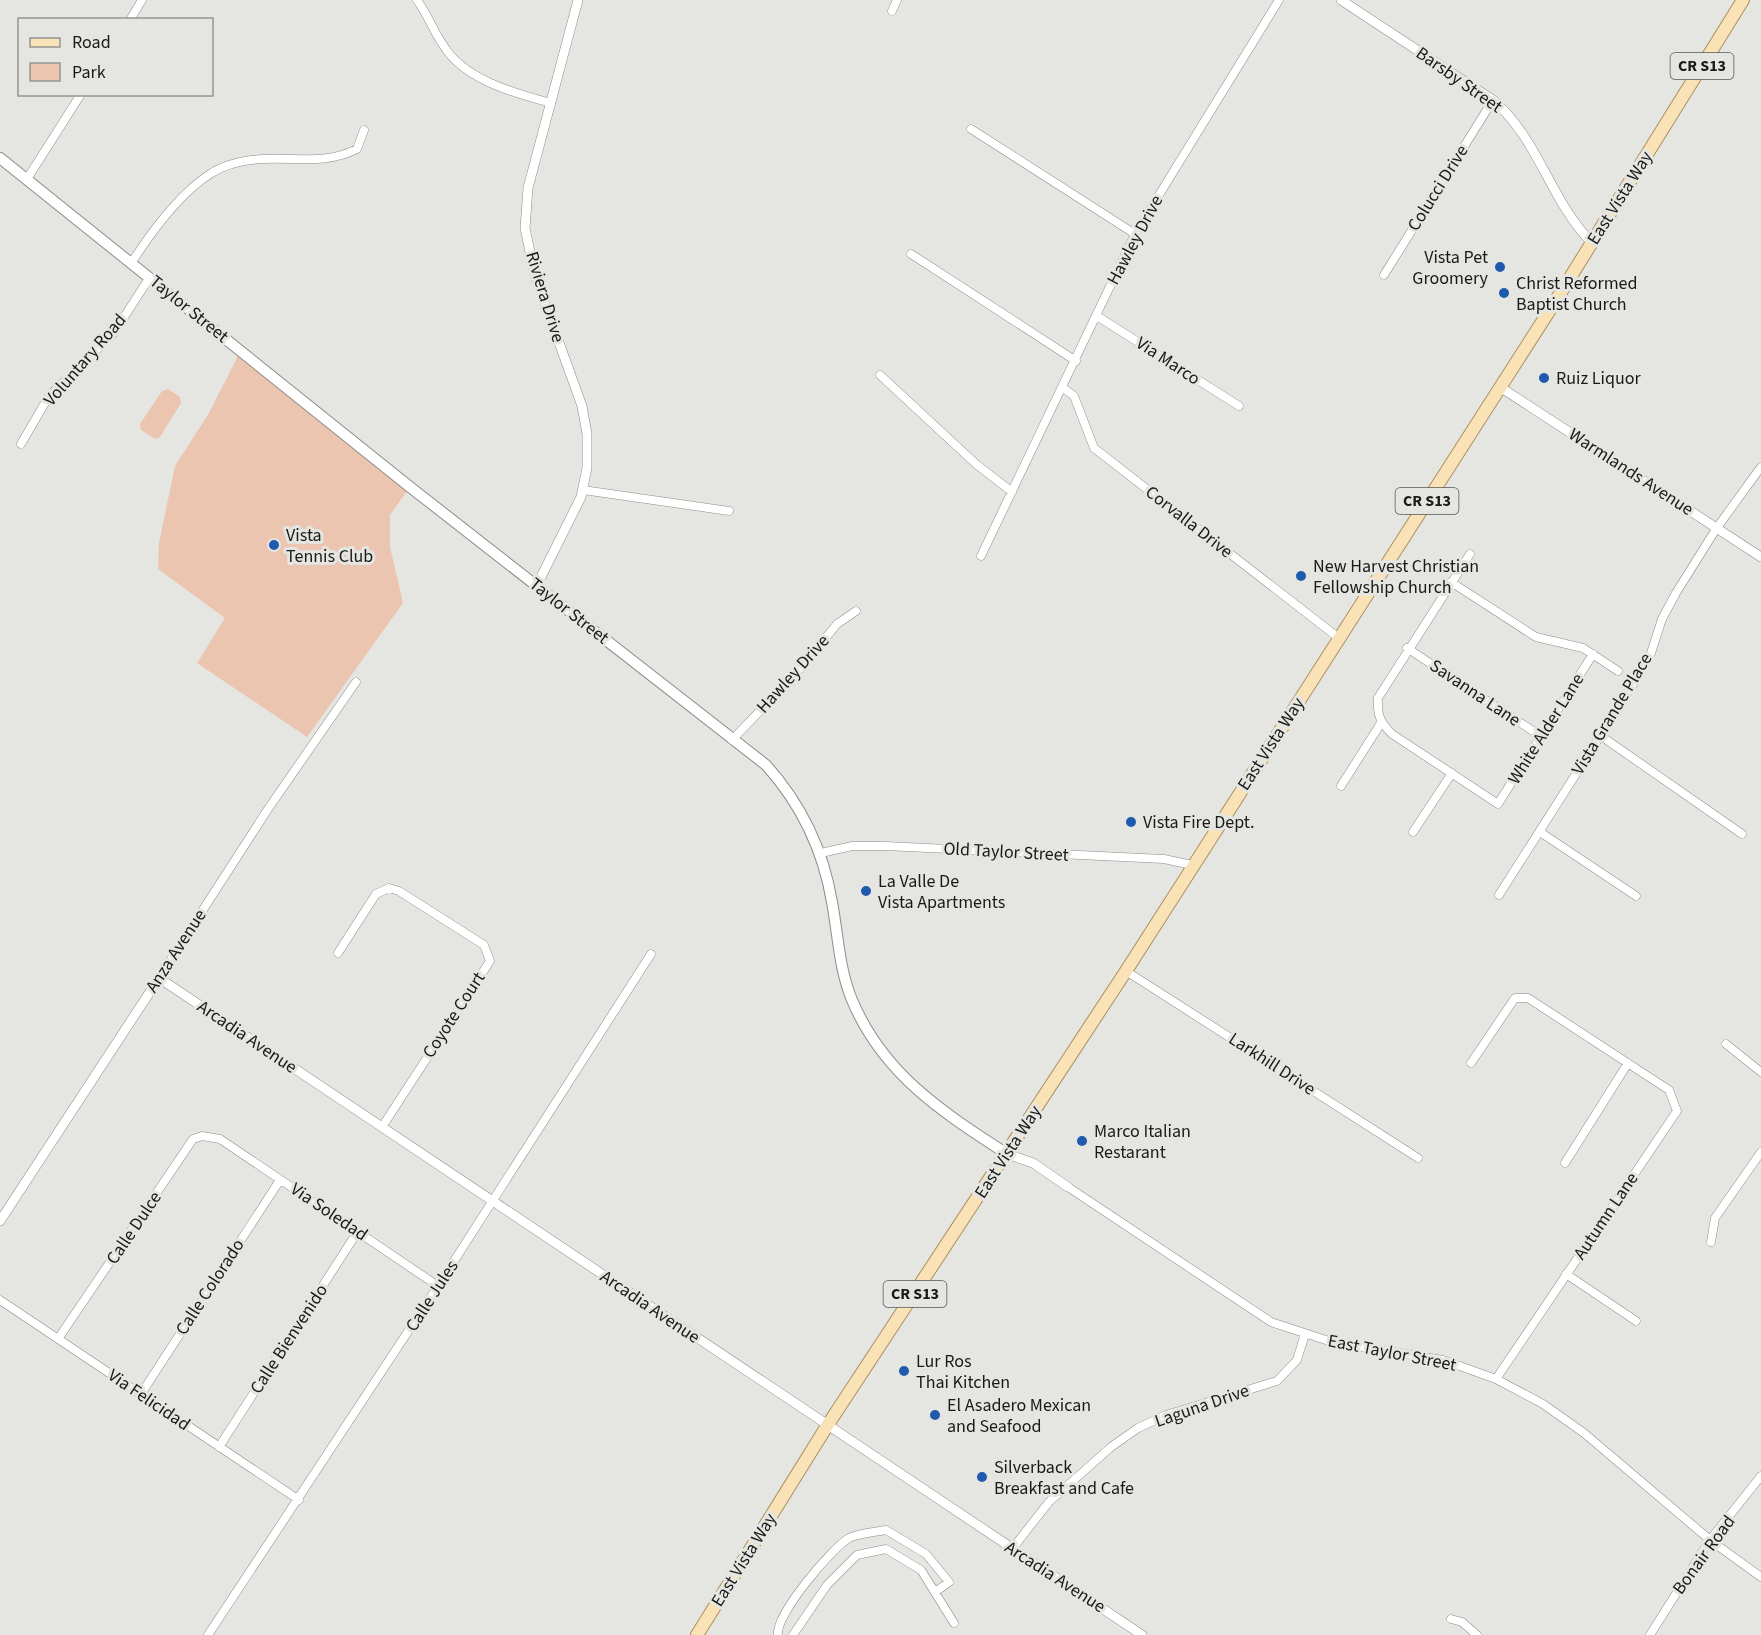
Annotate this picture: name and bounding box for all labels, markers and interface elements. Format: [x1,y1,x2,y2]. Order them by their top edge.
legend [18,18,213,96]
text: Road [72,30,111,55]
street label: Barsby Street [1411,41,1507,119]
road number: CR S13 [1670,53,1734,79]
text: Park [72,60,106,85]
street label: Colucci Drive [1402,140,1474,236]
street label: East Vista Way [1581,146,1659,250]
street label: Hawley Drive [1101,191,1169,289]
place label: Vista Pet Groomery [1412,245,1489,291]
street label: Riviera Drive [519,248,571,346]
marker: Vista Pet Groomery [1493,260,1507,274]
street label: Taylor Street [144,269,234,349]
place label: Christ Reformed Baptist Church [1516,271,1637,317]
marker: Christ Reformed Baptist Church [1497,286,1511,300]
street label: Voluntary Road [38,308,132,412]
street label: Via Marco [1131,331,1205,391]
place label: Ruiz Liquor [1556,366,1641,391]
marker: Ruiz Liquor [1537,371,1551,385]
street label: Warmlands Avenue [1564,422,1698,522]
street label: Corvalla Drive [1140,480,1238,564]
road number: CR S13 [1396,488,1458,514]
place label: Vista Tennis Club [286,523,373,569]
marker: Vista Tennis Club [267,538,281,552]
place label: New Harvest Christian Fellowship Church [1313,554,1479,600]
marker: New Harvest Christian Fellowship Church [1294,569,1308,583]
street label: Taylor Street [524,572,614,650]
street label: Hawley Drive [751,629,835,719]
street label: Vista Grande Place [1566,648,1658,780]
street label: Savanna Lane [1425,653,1525,733]
street label: White Alder Lane [1502,669,1590,789]
street label: East Vista Way [1232,692,1311,795]
place label: Vista Fire Dept. [1143,810,1255,835]
marker: Vista Fire Dept. [1124,815,1138,829]
street label: Old Taylor Street [943,836,1069,868]
place label: La Valle De Vista Apartments [878,869,1005,915]
marker: La Valle De Vista Apartments [859,884,873,898]
street label: Anza Avenue [140,904,212,998]
street label: Coyote Court [417,967,491,1063]
street label: Arcadia Avenue [192,994,302,1080]
street label: Larkhill Drive [1224,1027,1320,1101]
street label: East Vista Way [969,1100,1048,1203]
place label: Marco Italian Restarant [1094,1119,1191,1165]
marker: Marco Italian Restarant [1075,1134,1089,1148]
street label: Autumn Lane [1568,1167,1644,1265]
street label: Via Soledad [285,1177,373,1247]
street label: Calle Dulce [100,1186,168,1270]
street label: Calle Colorado [170,1234,250,1340]
street label: Calle Jules [400,1255,464,1337]
street label: Arcadia Avenue [595,1264,705,1350]
street label: Calle Bienvenido [244,1279,334,1399]
road number: CR S13 [884,1281,946,1307]
street label: East Taylor Street [1326,1328,1458,1378]
place label: Lur Ros Thai Kitchen [916,1349,1010,1395]
street label: Via Felicidad [103,1363,195,1437]
marker: Lur Ros Thai Kitchen [897,1364,911,1378]
street label: Laguna Drive [1151,1378,1253,1434]
place label: El Asadero Mexican and Seafood [947,1393,1091,1439]
marker: El Asadero Mexican and Seafood [928,1408,942,1422]
place label: Silverback Breakfast and Cafe [994,1455,1134,1501]
marker: Silverback Breakfast and Cafe [975,1470,989,1484]
street label: East Vista Way [705,1508,783,1612]
street label: Bonair Road [1667,1510,1741,1600]
street label: Arcadia Avenue [1000,1535,1110,1619]

